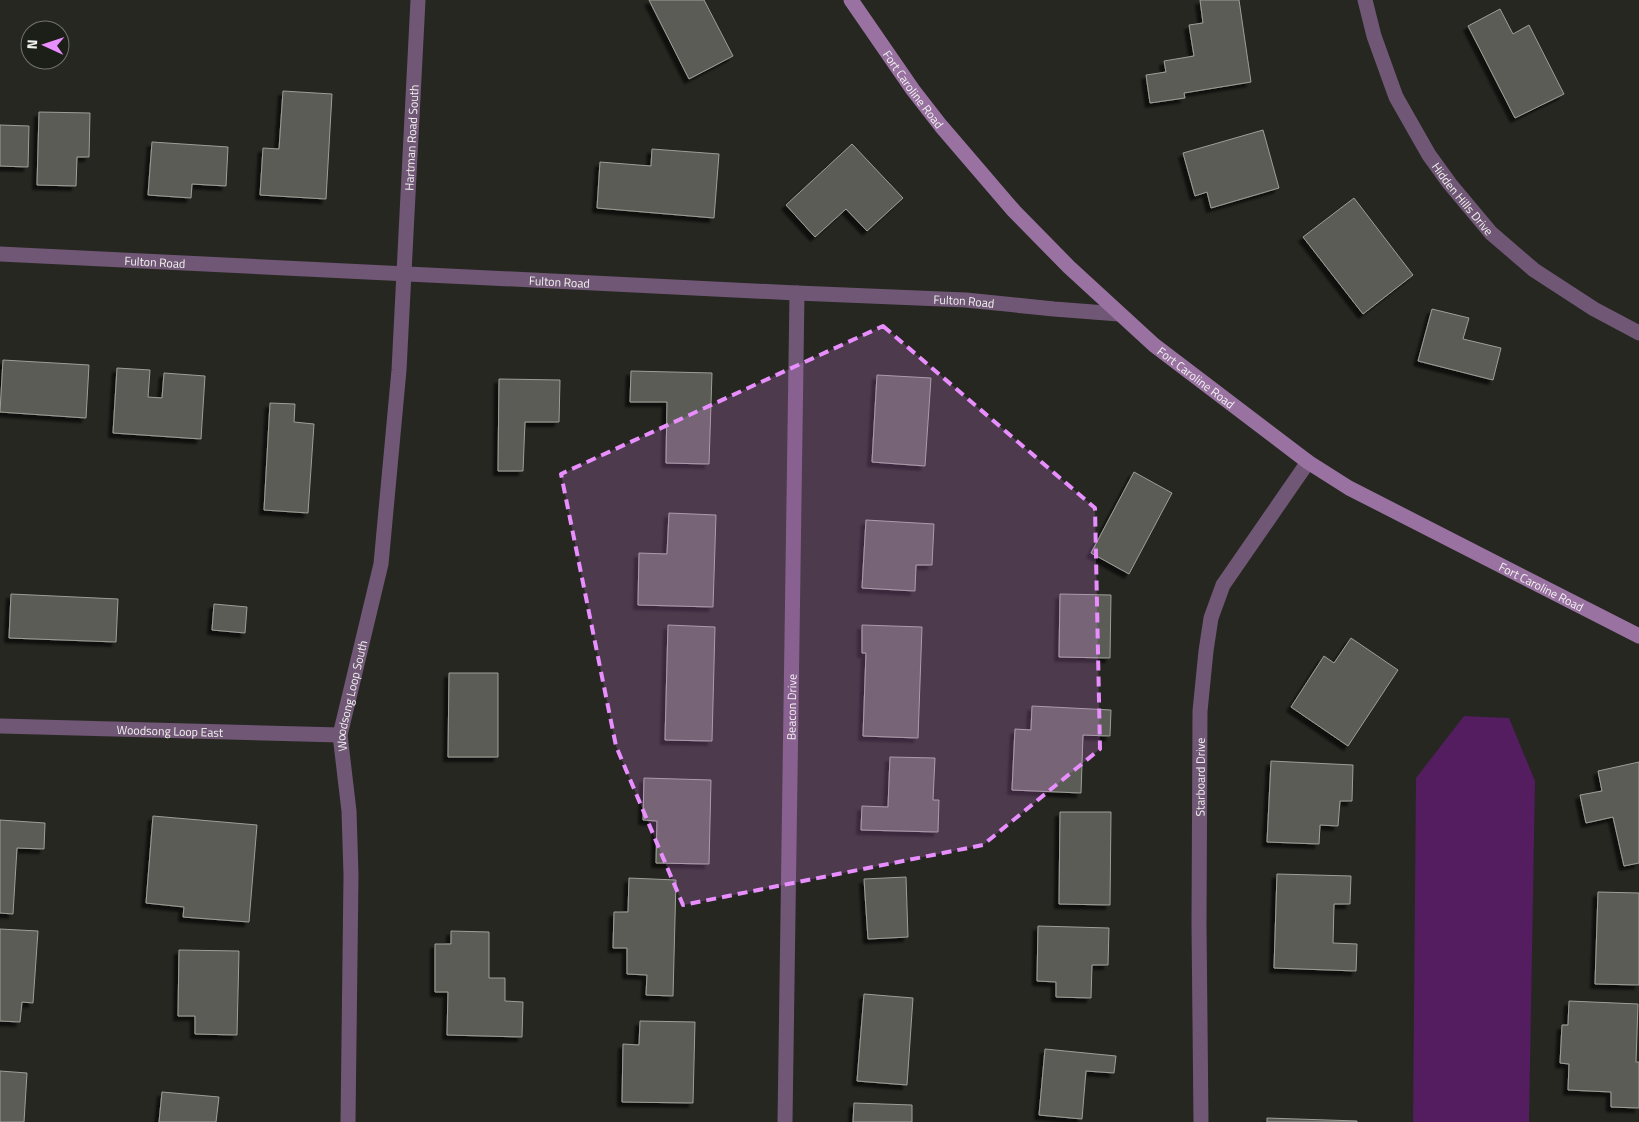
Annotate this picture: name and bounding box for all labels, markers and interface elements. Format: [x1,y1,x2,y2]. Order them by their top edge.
north arrow [20,20,70,70]
text: N [21,39,42,50]
street label: Fort Caroline Road [879,46,949,132]
street label: Hartman Road South [399,84,423,191]
street label: Hidden Hills Drive [1428,158,1499,239]
street label: Fulton Road [124,251,186,273]
street label: Fulton Road [528,270,590,292]
street label: Fulton Road [933,289,995,312]
street label: Fort Caroline Road [1154,341,1239,413]
street label: Fort Caroline Road [1496,557,1587,616]
street label: Woodsong Loop South [331,638,372,753]
street label: Beacon Drive [781,674,801,740]
street label: Woodsong Loop East [116,720,224,741]
street label: Starboard Drive [1190,738,1209,816]

